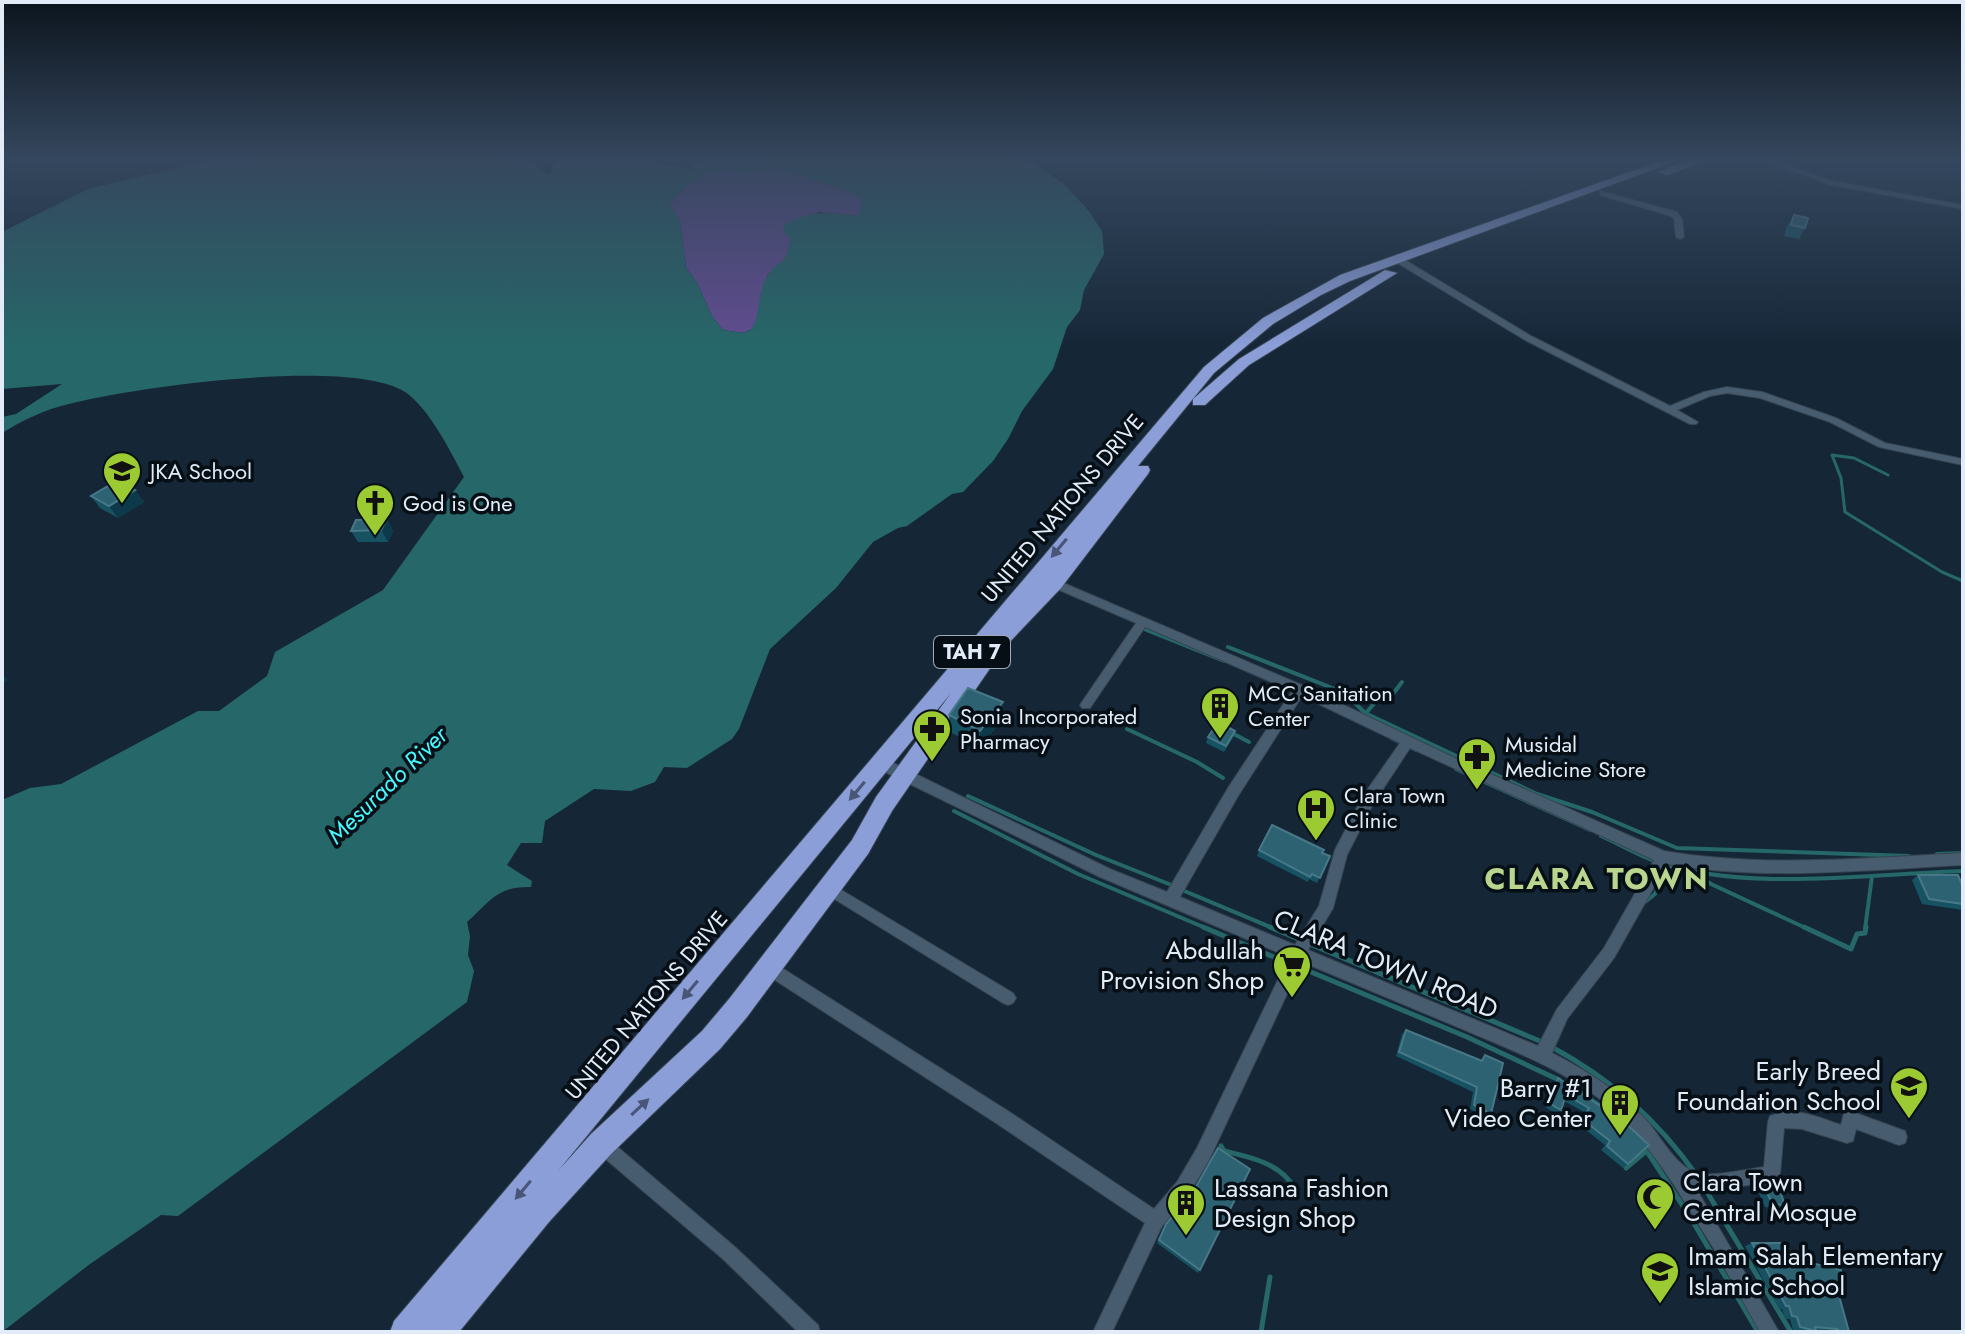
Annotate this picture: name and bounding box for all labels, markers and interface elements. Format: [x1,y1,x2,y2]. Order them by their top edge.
street label: UNITED NATIONS DRIVE [973,407,1151,609]
school or university icon: JKA School [101,450,143,505]
place label: JKA School [147,455,252,487]
church icon: God is One [354,482,396,537]
place label: God is One [403,487,513,519]
one-way arrow [1051,538,1068,558]
road number: TAH 7 [934,636,1010,668]
place label: MCC Sanitation Center [1248,677,1393,734]
building icon: MCC Sanitation Center [1199,685,1241,740]
place label: Sonia Incorporated Pharmacy [960,700,1137,757]
pharmacy icon: Sonia Incorporated Pharmacy [911,708,953,763]
water label: Mesurado River [319,717,457,852]
place label: Musidal Medicine Store [1505,728,1646,785]
pharmacy icon: Musidal Medicine Store [1456,736,1498,791]
place label: Clara Town Clinic [1344,779,1446,836]
one-way arrow [849,781,866,801]
hospital icon: Clara Town Clinic [1295,787,1337,842]
district label: CLARA TOWN [1484,857,1710,900]
street label: CLARA TOWN ROAD [1268,900,1504,1028]
street label: UNITED NATIONS DRIVE [557,904,735,1106]
place label: Abdullah Provision Shop [1100,931,1264,999]
supermarket icon: Abdullah Provision Shop [1271,944,1313,999]
one-way arrow [682,980,699,1000]
place label: Early Breed Foundation School [1677,1052,1881,1120]
school or university icon: Early Breed Foundation School [1888,1065,1930,1120]
place label: Barry #1 Video Center [1444,1069,1592,1137]
building icon: Barry #1 Video Center [1599,1082,1641,1137]
one-way arrow [630,1098,649,1117]
place label: Clara Town Central Mosque [1683,1163,1857,1231]
place label: Lassana Fashion Design Shop [1214,1169,1389,1237]
mosque icon: Clara Town Central Mosque [1634,1176,1676,1231]
one-way arrow [515,1180,532,1200]
building icon: Lassana Fashion Design Shop [1165,1182,1207,1237]
place label: Imam Salah Elementary Islamic School [1688,1237,1943,1305]
school or university icon: Imam Salah Elementary Islamic School [1639,1250,1681,1305]

